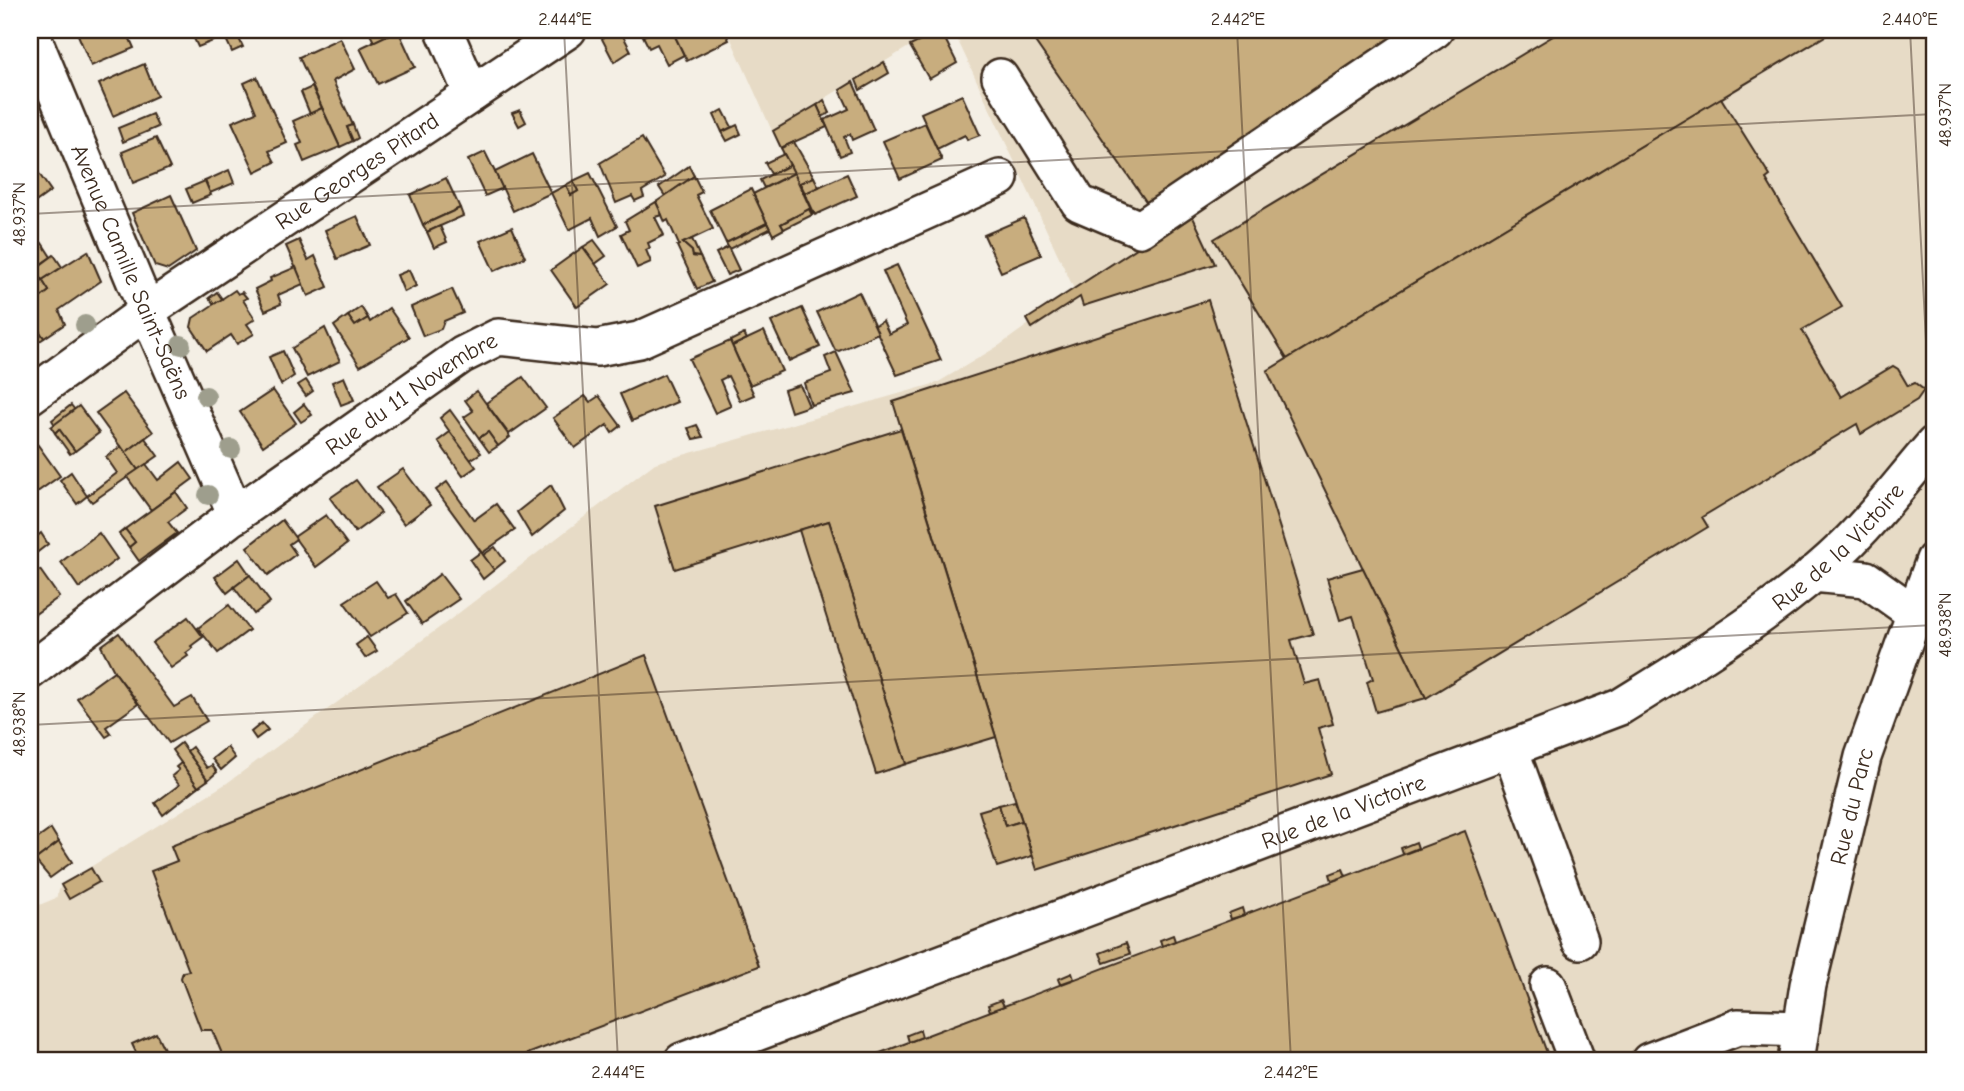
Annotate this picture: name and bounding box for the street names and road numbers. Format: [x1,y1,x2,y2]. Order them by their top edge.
street label: Rue Georges Pitard [270,107,444,235]
street label: Avenue Camille Saint-Saëns [66,140,197,403]
street label: Rue du 11 Novembre [320,326,502,461]
street label: Rue de la Victoire [1766,477,1909,616]
street label: Rue du Parc [1824,744,1879,867]
street label: Rue de la Victoire [1258,768,1429,855]

